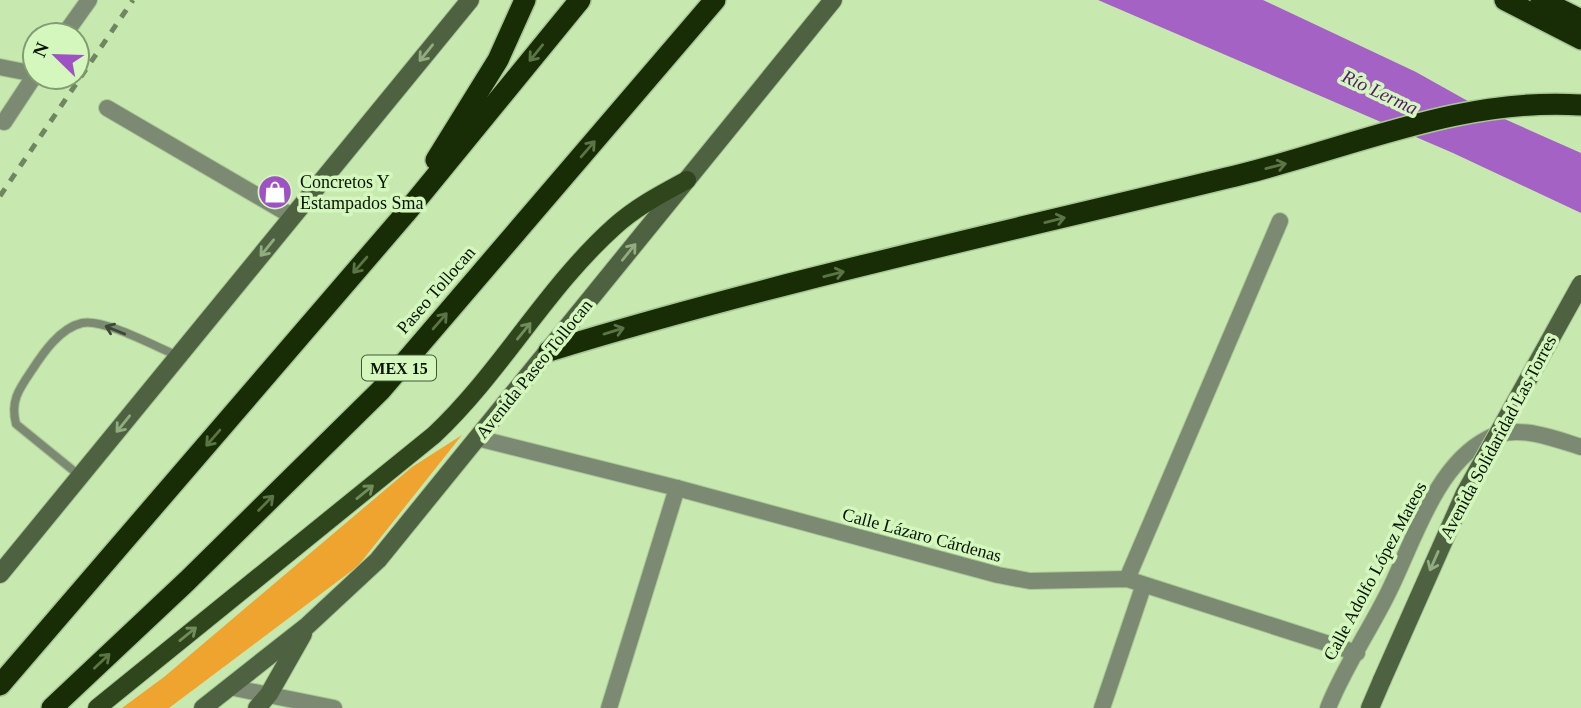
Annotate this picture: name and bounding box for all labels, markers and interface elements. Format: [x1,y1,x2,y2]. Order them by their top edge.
north arrow [21,21,91,91]
text: N [28,39,53,60]
one-way arrow [419,43,434,61]
one-way arrow [529,43,544,61]
water label: Río Lerma [1338,65,1421,119]
one-way arrow [580,140,596,158]
one-way arrow [1264,158,1287,172]
place label: Concretos Y Estampados Sma [300,172,424,213]
shop icon: Concretos Y Estampados Sma [256,173,294,211]
one-way arrow [1043,213,1066,226]
one-way arrow [259,238,274,256]
street label: Paseo Tollocan [393,242,479,338]
one-way arrow [621,244,636,262]
one-way arrow [352,256,368,274]
one-way arrow [822,267,845,280]
street label: Avenida Paseo Tollocan [472,295,596,443]
one-way arrow [432,312,448,330]
one-way arrow [517,322,532,340]
one-way arrow [104,323,126,336]
one-way arrow [603,323,625,336]
street label: Avenida Solidaridad Las Torres [1436,332,1560,542]
road number: MEX 15 [362,356,436,380]
one-way arrow [115,414,130,432]
one-way arrow [205,429,220,447]
street label: Calle Adolfo López Mateos [1319,478,1431,664]
one-way arrow [356,484,374,500]
one-way arrow [257,495,274,512]
street label: Calle Lázaro Cárdenas [840,504,1004,566]
one-way arrow [1427,549,1440,571]
one-way arrow [178,627,197,642]
one-way arrow [93,653,110,670]

